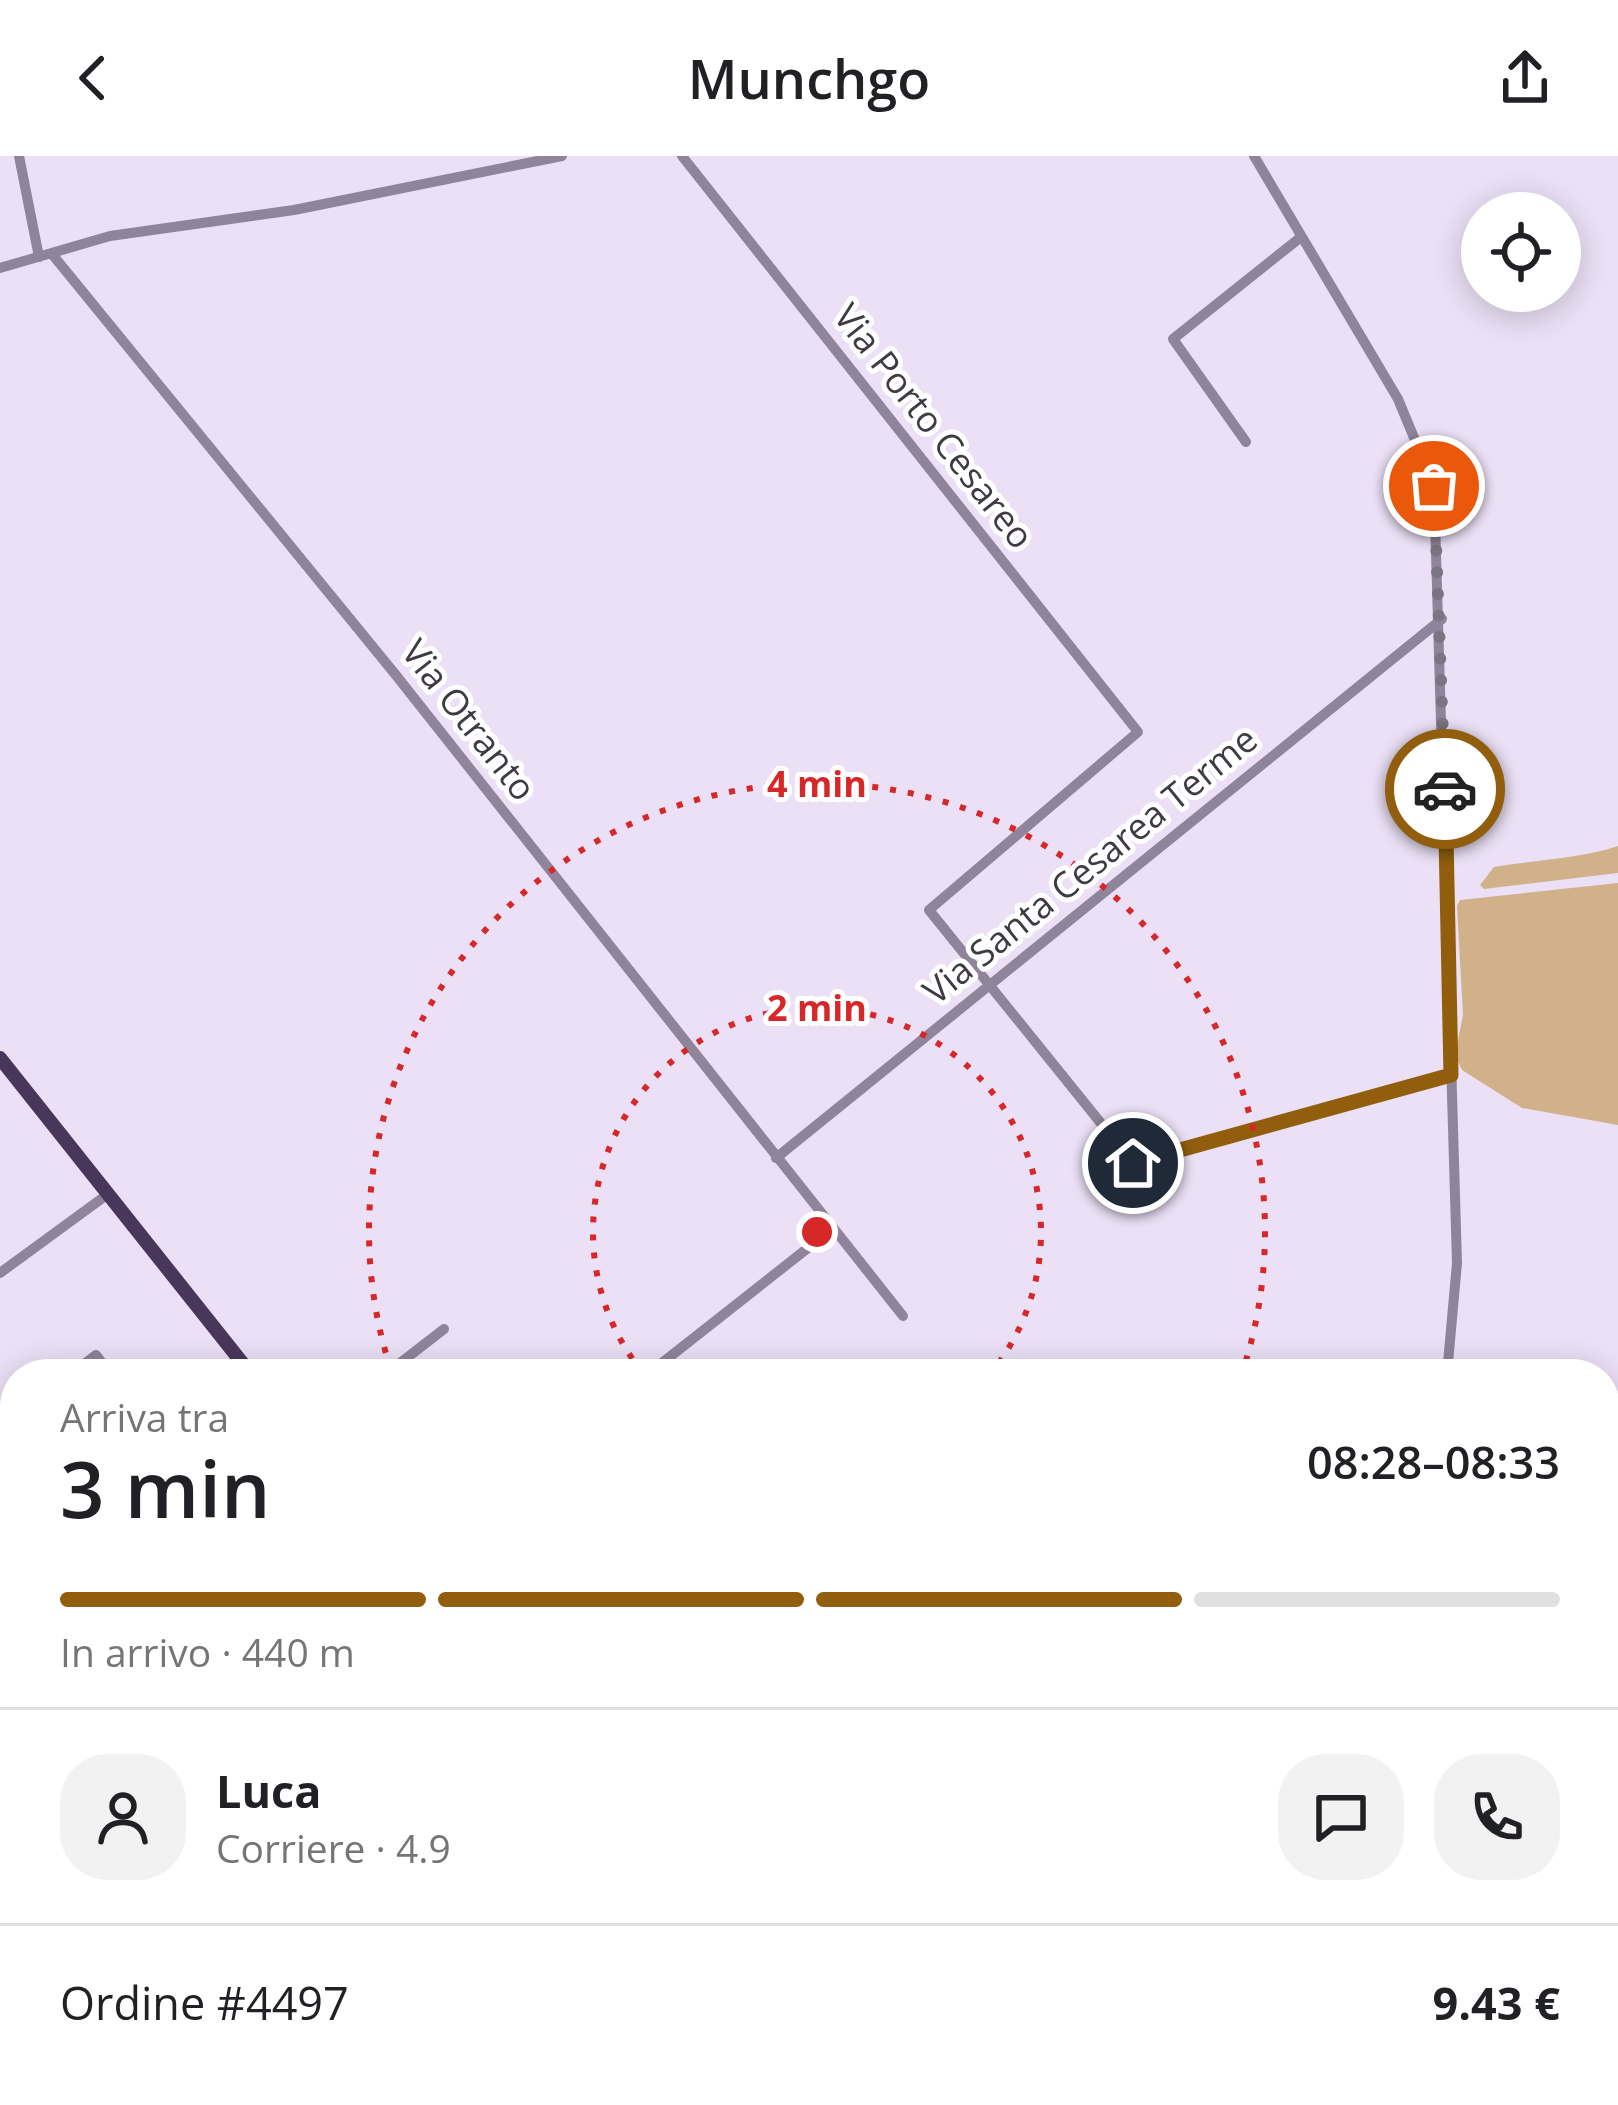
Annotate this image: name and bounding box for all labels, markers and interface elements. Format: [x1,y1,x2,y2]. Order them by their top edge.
text: Munchgo [688,41,930,115]
icon: back [60,45,126,111]
icon: share [1492,45,1558,111]
map controls [1461,192,1581,312]
button: locate [1461,192,1581,312]
street label: Via Porto Cesareo [823,293,1046,558]
pin [1383,435,1485,537]
icon: bag [1401,453,1467,519]
street label: Via Otranto [391,629,548,810]
street label: Via Santa Cesarea Terme [912,714,1267,1015]
courier [1385,729,1505,849]
icon: car [1412,756,1478,822]
text: 4 min [767,759,867,808]
text: 2 min [767,983,867,1032]
pin [1082,1112,1184,1214]
icon: home [1100,1130,1166,1196]
centre of rings [796,1211,838,1253]
text: Arriva tra [60,1390,229,1443]
text: 08:28–08:33 [1307,1431,1560,1492]
text: 3 min [60,1435,271,1541]
text: In arrivo · 440 m [60,1625,355,1678]
button: person [60,1754,186,1880]
button: chat [1278,1754,1404,1880]
button: phone [1434,1754,1560,1880]
text: Luca [216,1760,321,1821]
text: Corriere · 4.9 [216,1821,451,1874]
text: Ordine #4497 [60,1972,349,2033]
text: 9.43 € [1433,1972,1560,2033]

